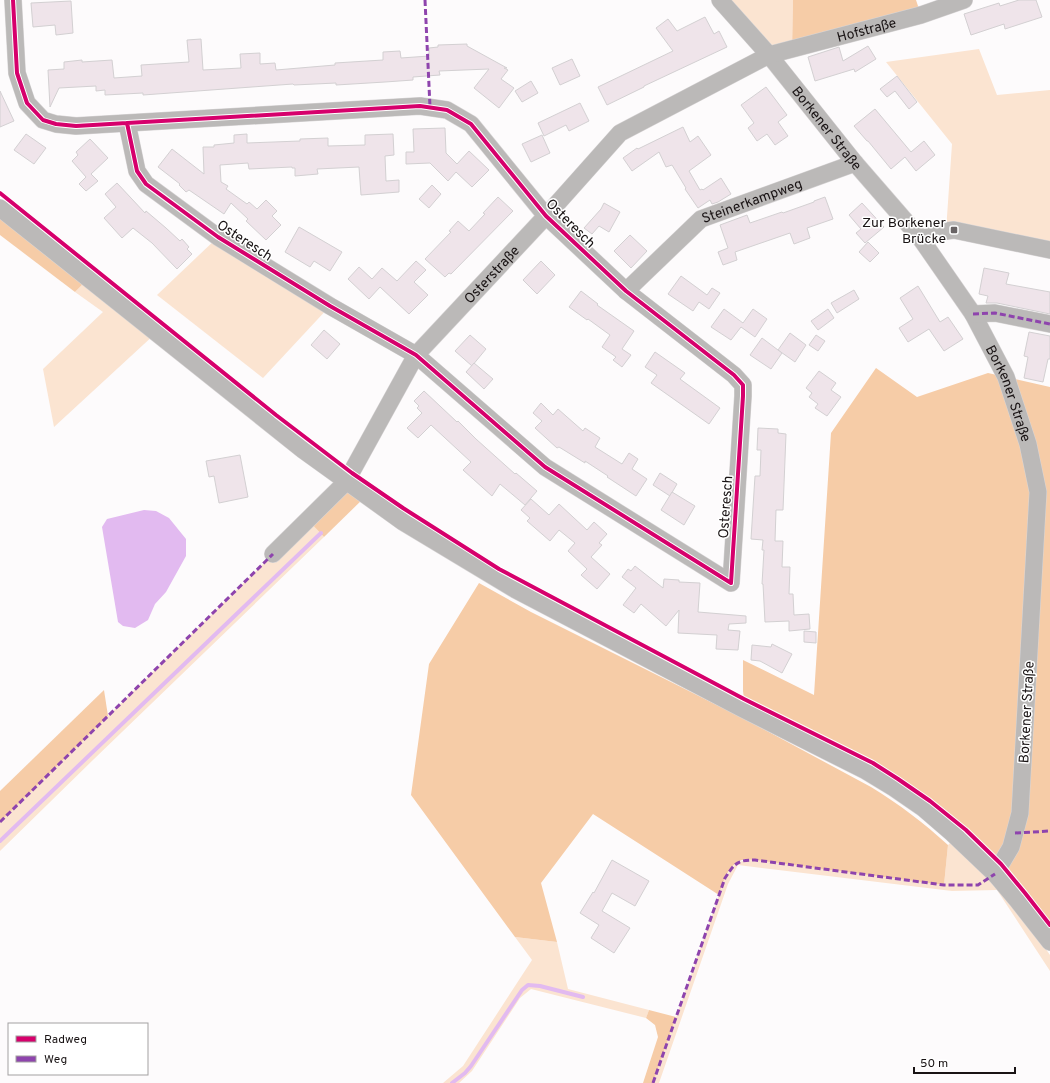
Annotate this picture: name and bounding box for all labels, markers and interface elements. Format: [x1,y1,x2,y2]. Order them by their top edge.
street label: Hofstraße [835,15,898,47]
street label: Borkener Straße [787,84,865,174]
street label: Steinerkampweg [700,176,805,228]
street label: Osteresch [542,196,598,252]
place label: Zur Borkener Brücke [862,215,947,248]
street label: Osteresch [213,217,275,266]
marker: Zur Borkener Brücke [949,225,959,235]
street label: Osterstraße [461,243,524,308]
street label: Borkener Straße [981,343,1034,444]
street label: Osteresch [716,475,737,539]
street label: Borkener Straße [1016,661,1039,764]
legend [8,1023,148,1075]
text: Radweg [44,1032,87,1048]
scale bar [914,1049,1015,1075]
text: Weg [44,1052,67,1068]
text: 50 m [920,1056,948,1072]

